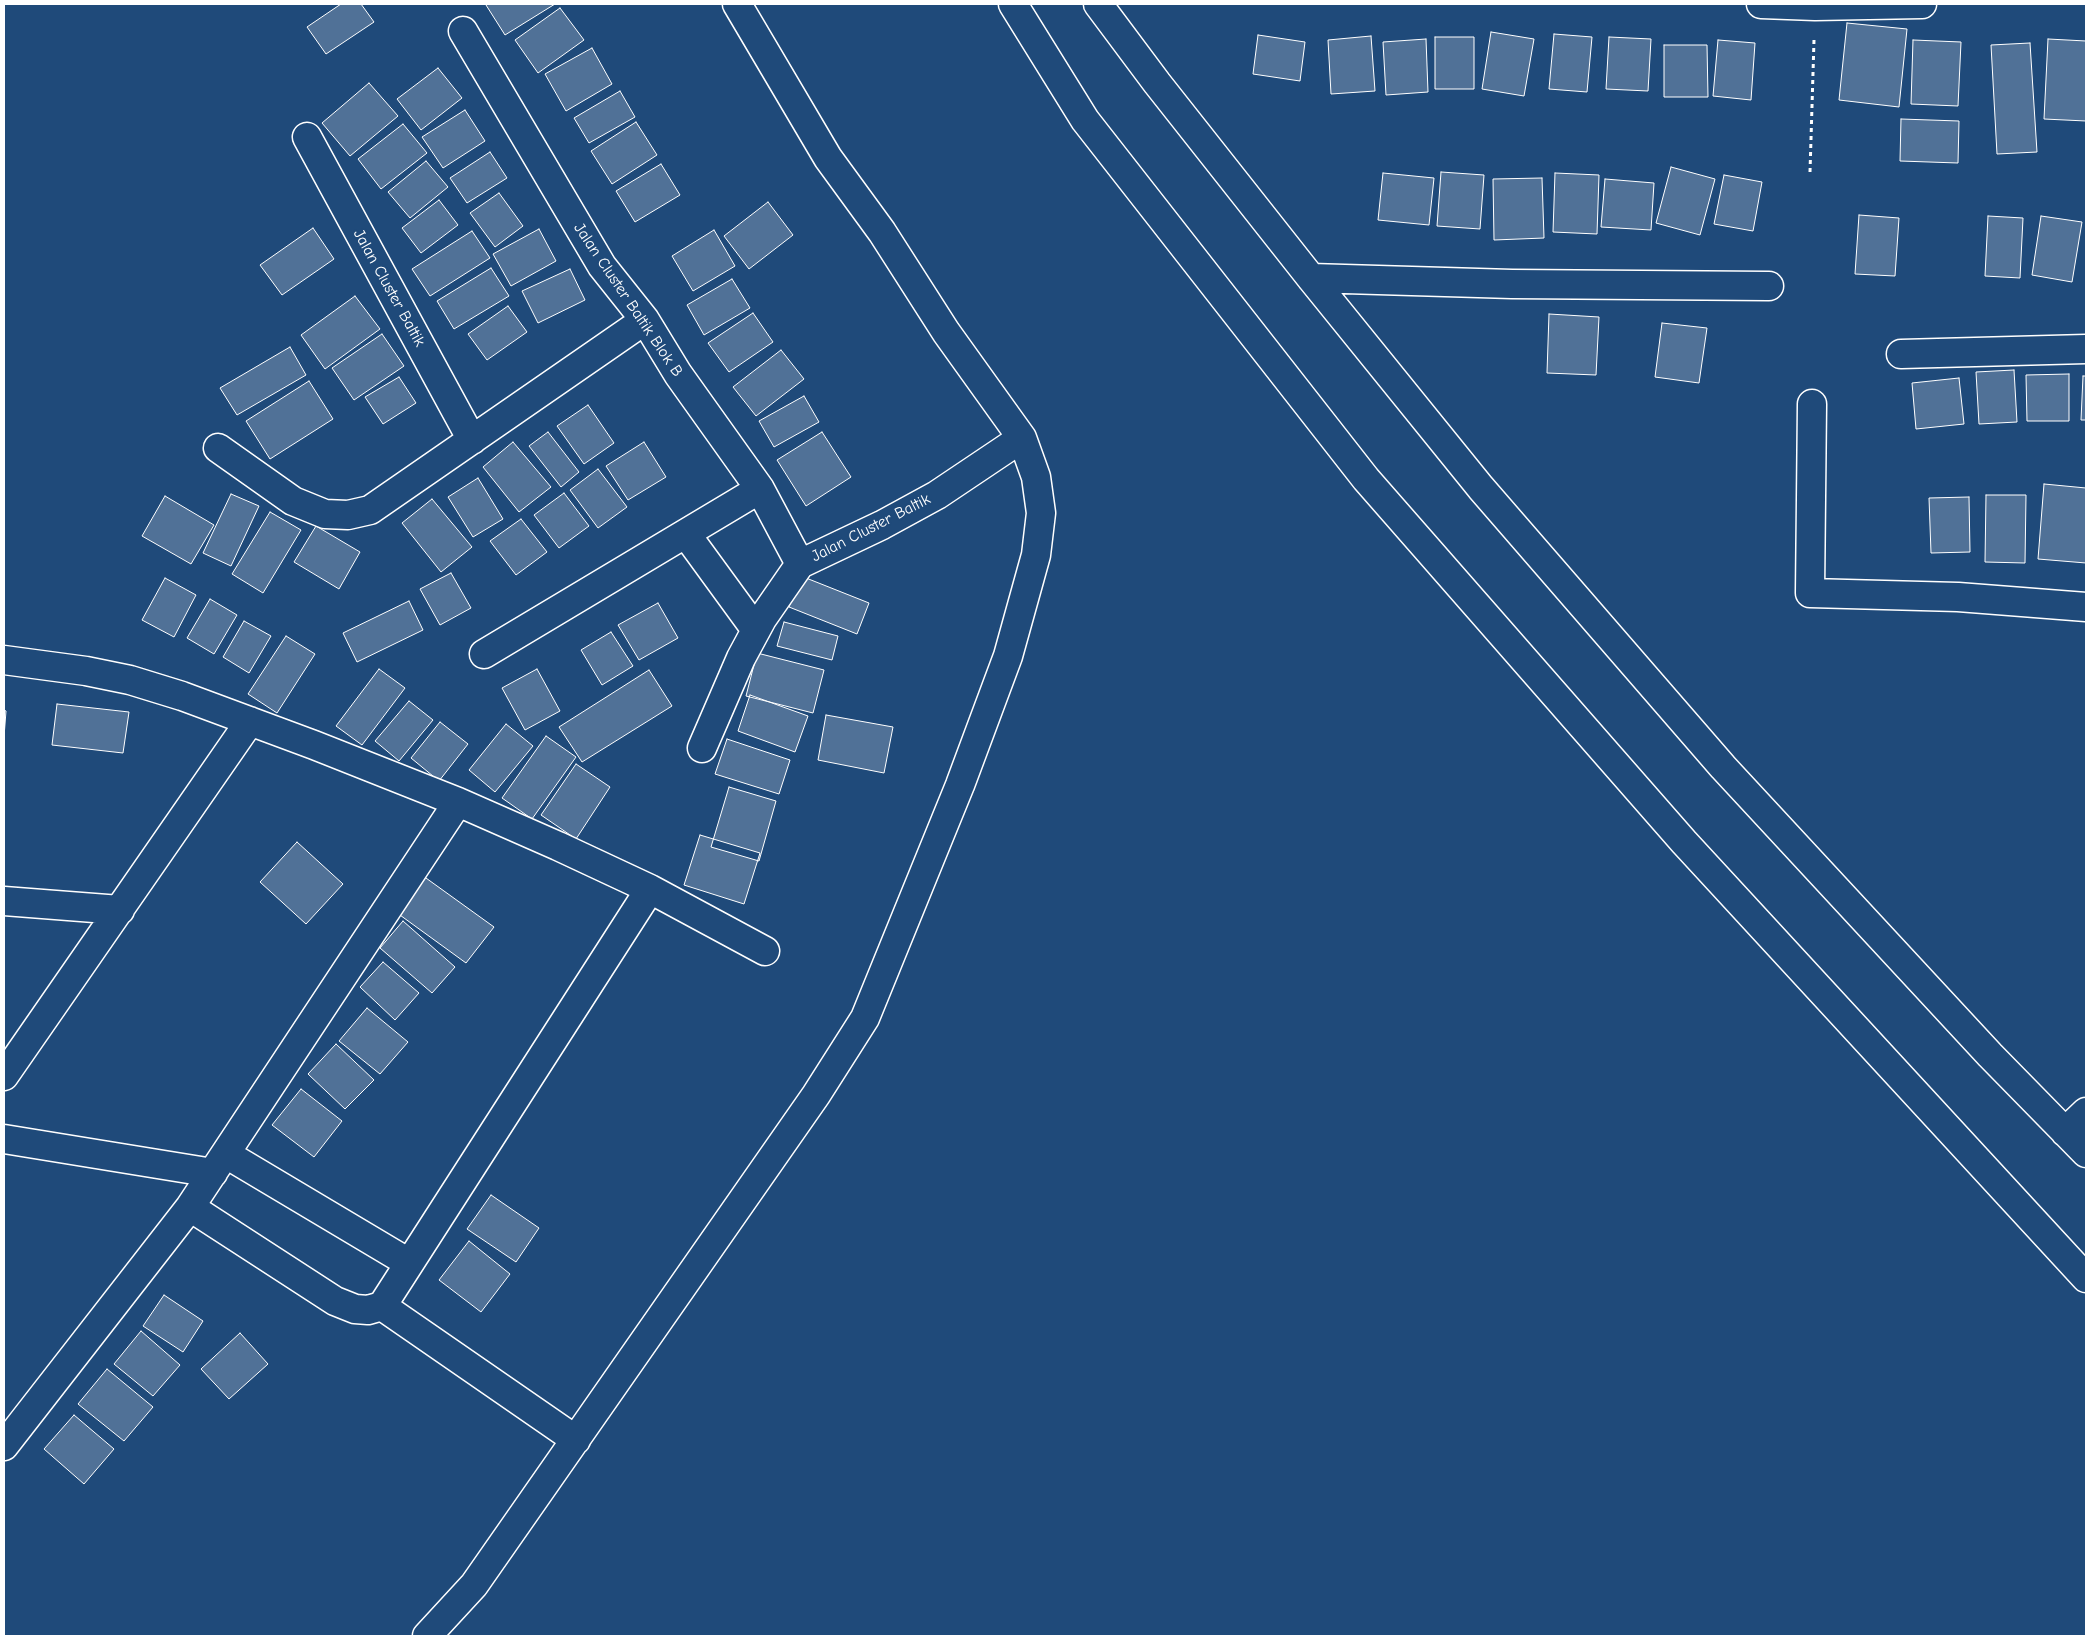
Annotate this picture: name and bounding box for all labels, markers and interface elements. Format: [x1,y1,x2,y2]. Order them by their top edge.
street label: Jalan Cluster Baltik Blok B [569,219,687,381]
street label: Jalan Cluster Baltik [349,226,429,350]
street label: Jalan Cluster Baltik [808,490,934,566]

